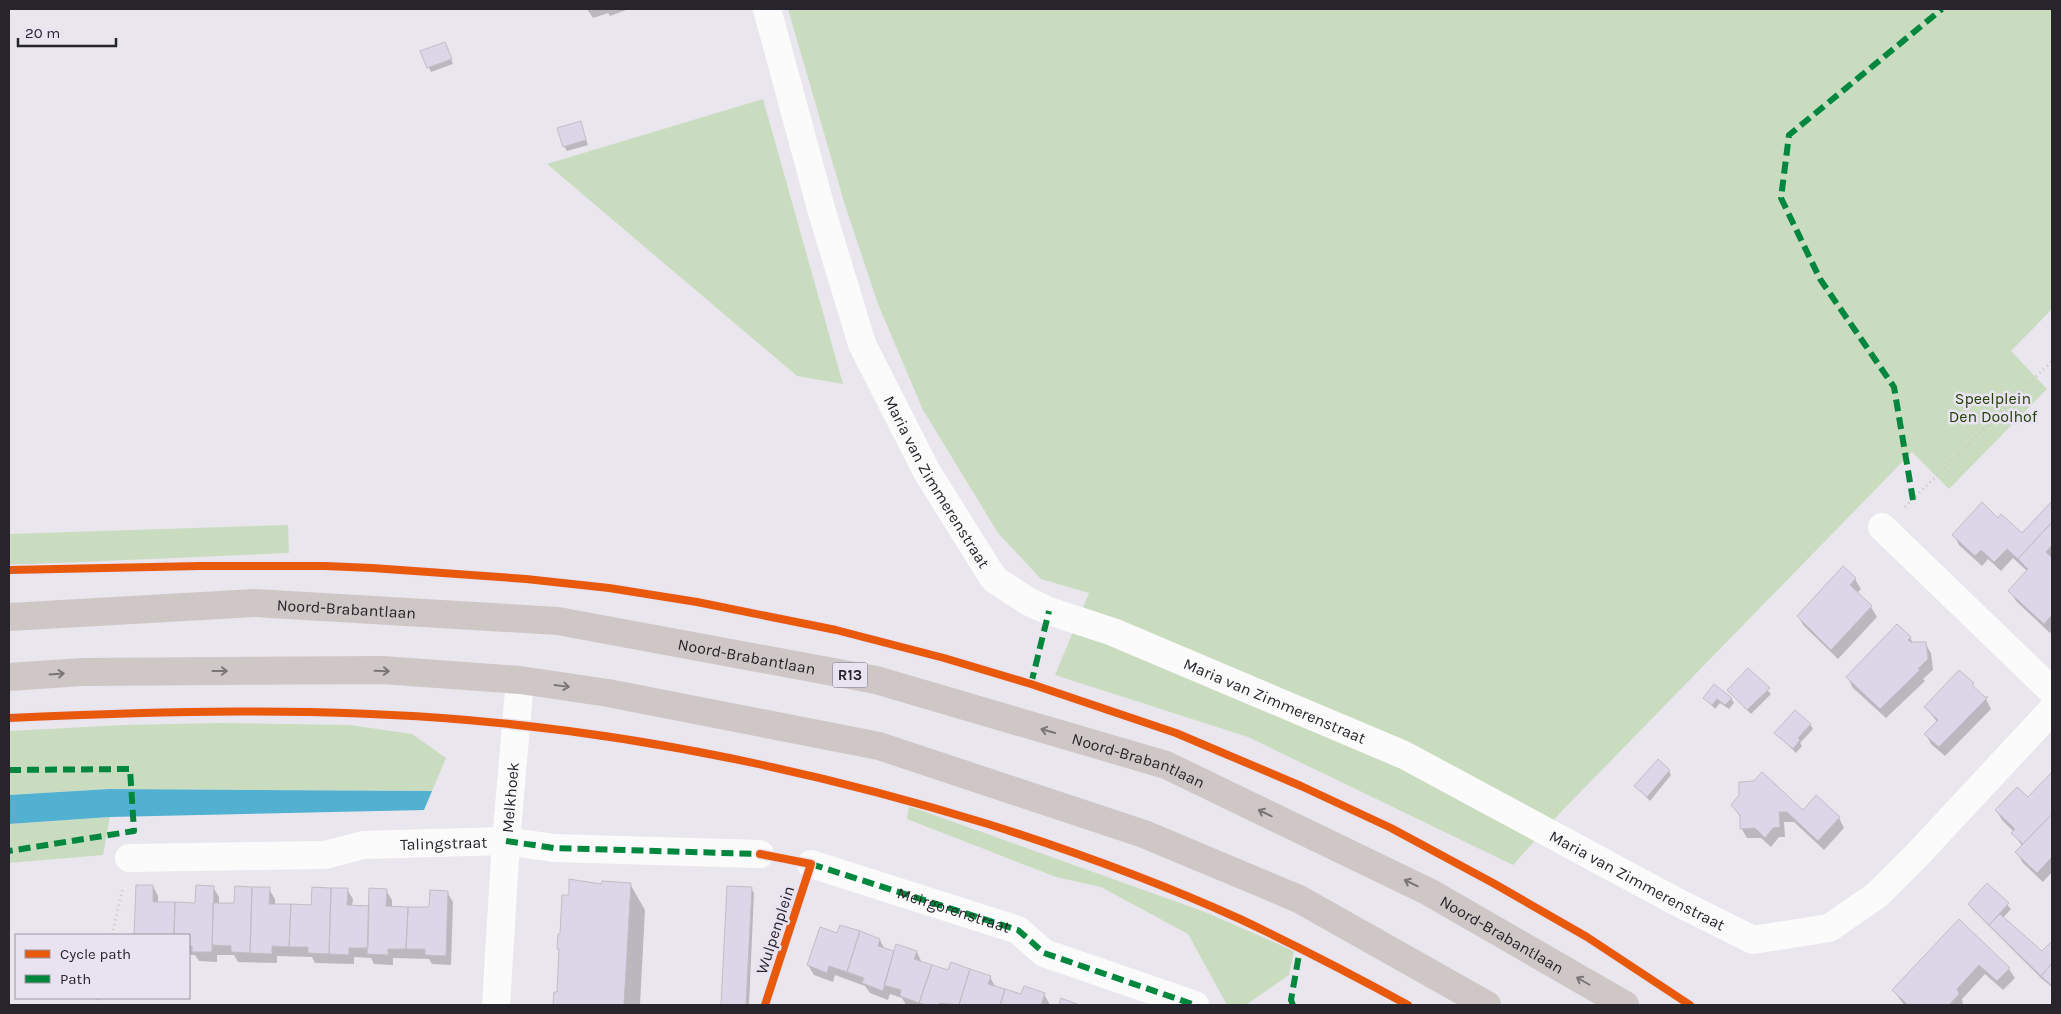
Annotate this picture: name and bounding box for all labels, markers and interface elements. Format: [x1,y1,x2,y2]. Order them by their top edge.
scale bar [18,15,115,47]
text: 20 m [25,24,60,42]
park label: Speelplein Den Doolhof [1949,389,2038,426]
street label: Maria van Zimmerenstraat [880,392,994,571]
street label: Noord-Brabantlaan [276,595,417,622]
street label: Noord-Brabantlaan [676,634,817,678]
street label: Maria van Zimmerenstraat [1181,654,1369,747]
road number: R13 [832,662,868,688]
one-way arrow [212,666,228,676]
one-way arrow [374,666,390,675]
one-way arrow [49,669,65,679]
one-way arrow [553,681,569,691]
one-way arrow [1041,725,1057,735]
street label: Noord-Brabantlaan [1070,728,1208,792]
street label: Melkhoek [497,761,522,834]
one-way arrow [1258,808,1273,817]
street label: Maria van Zimmerenstraat [1546,826,1728,934]
street label: Talingstraat [400,832,488,853]
one-way arrow [1404,878,1419,888]
street label: Wulpenplein [752,883,798,977]
street label: Meirgorenstraat [895,883,1013,936]
street label: Noord-Brabantlaan [1437,891,1567,977]
legend [15,934,190,999]
text: Cycle path [60,945,131,963]
text: Path [60,970,91,988]
one-way arrow [1576,975,1591,985]

